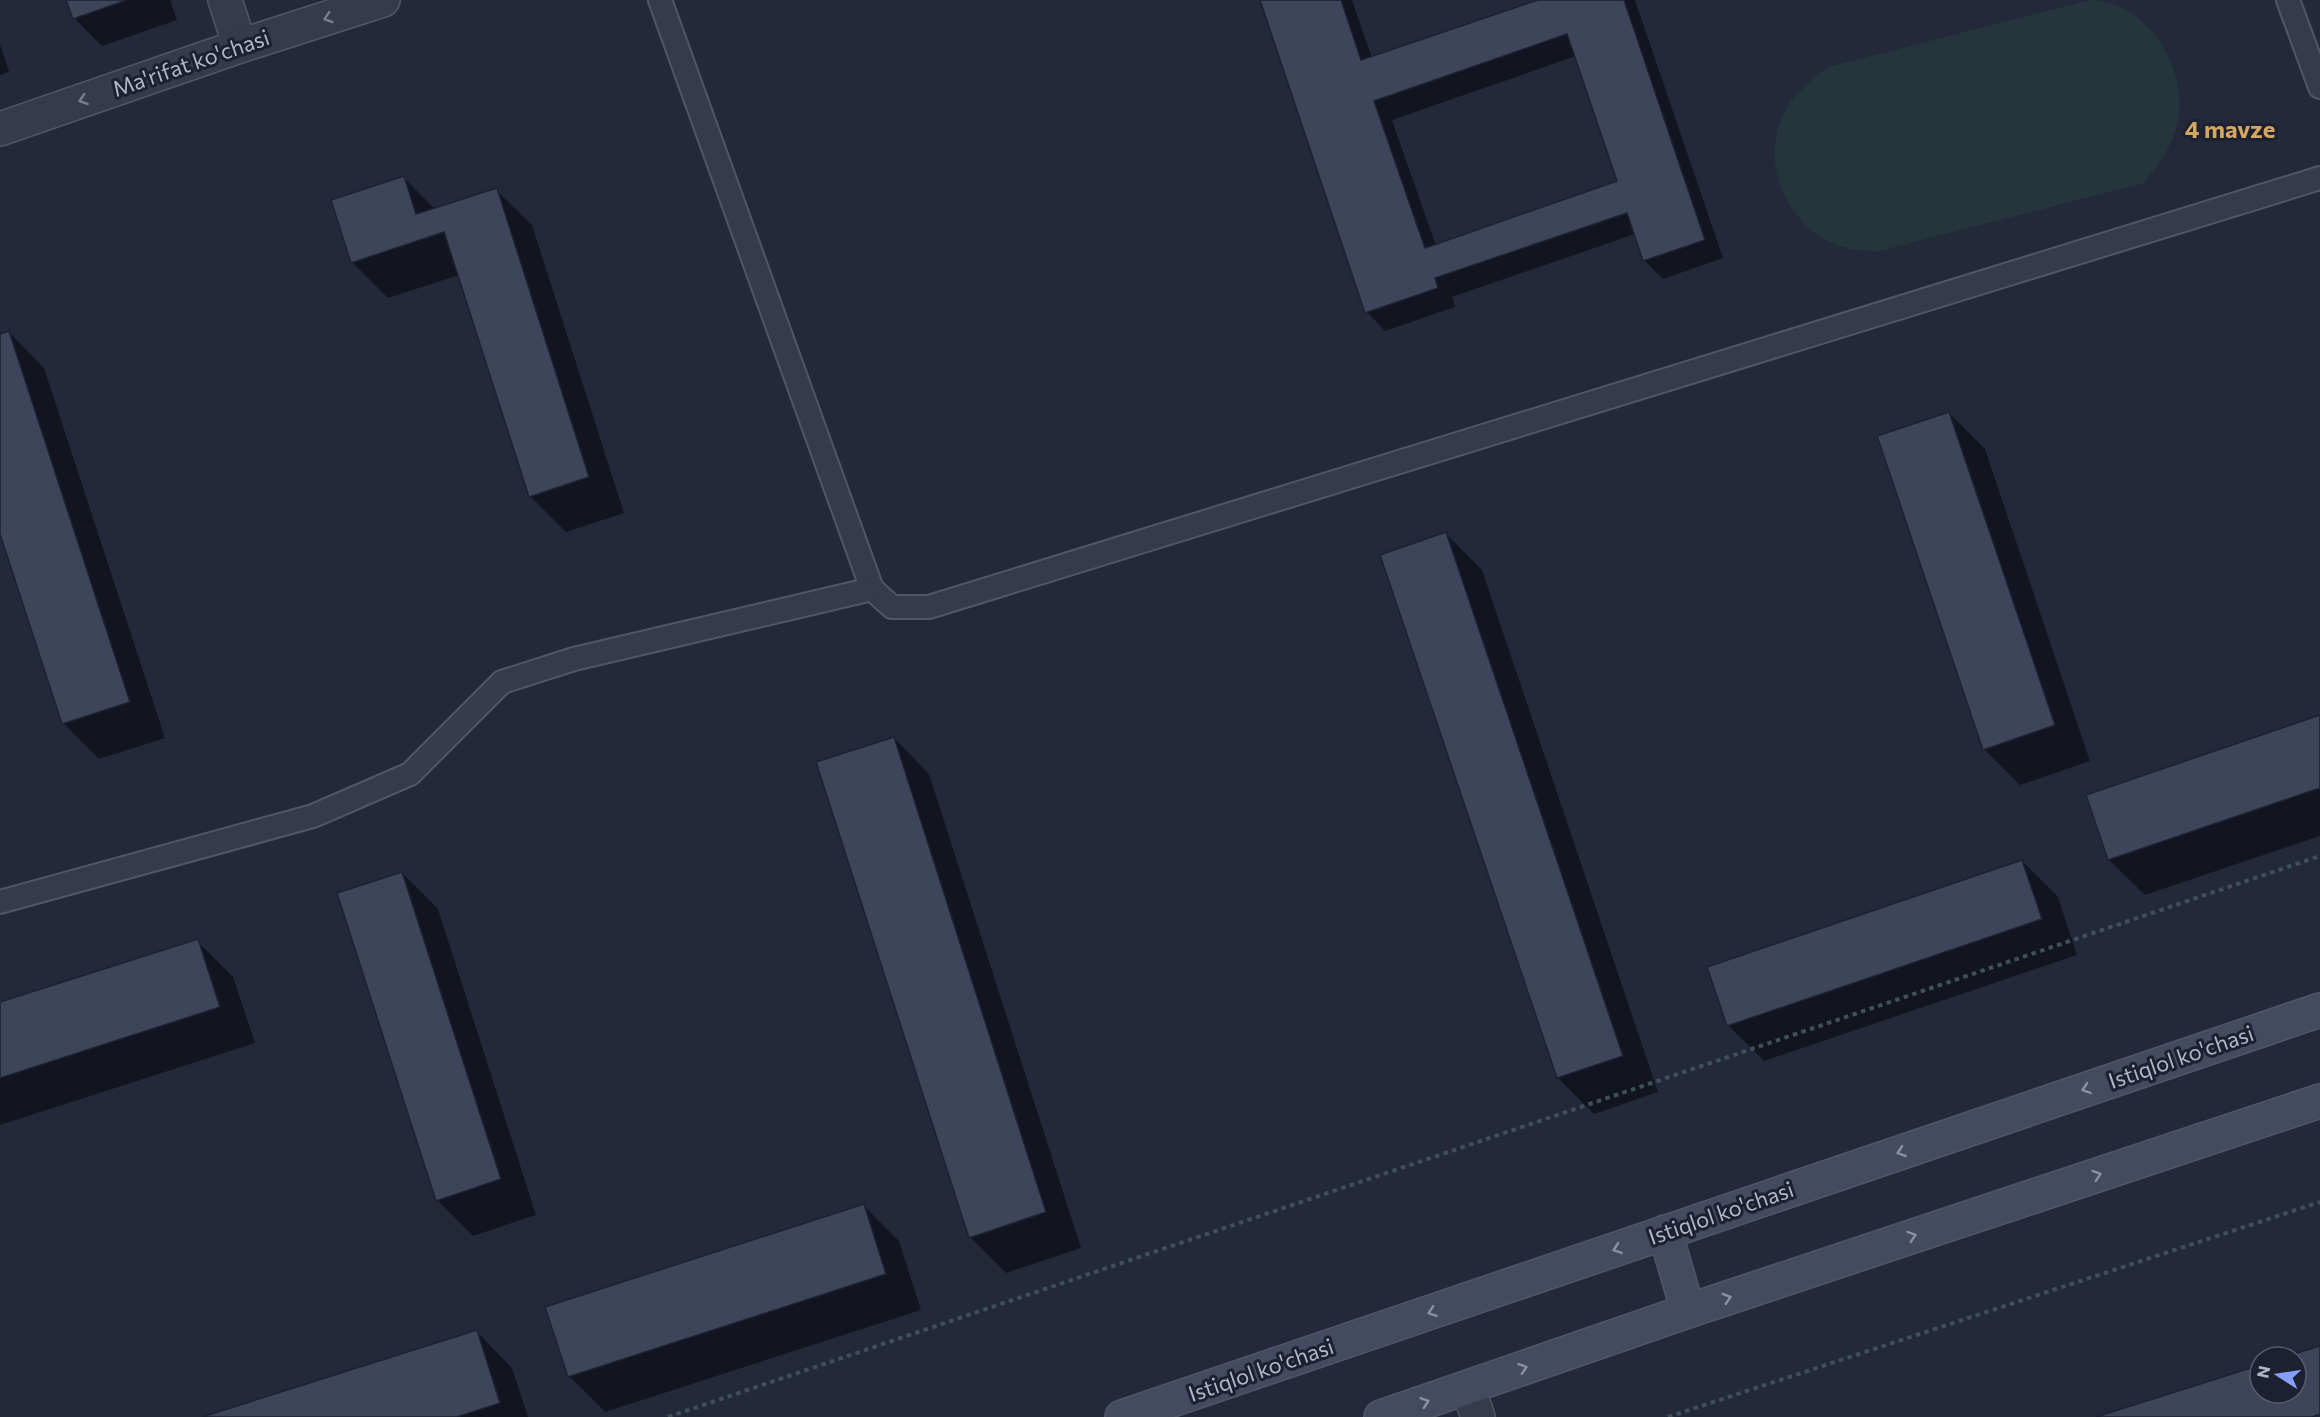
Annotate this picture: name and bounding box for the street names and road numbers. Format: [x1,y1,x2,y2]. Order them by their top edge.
street label: Ma'rifat ko'chasi [109,23,273,102]
street label: Istiqlol ko'chasi [2105,1019,2257,1094]
street label: Istiqlol ko'chasi [1645,1175,1797,1250]
street label: Istiqlol ko'chasi [1185,1332,1337,1407]

